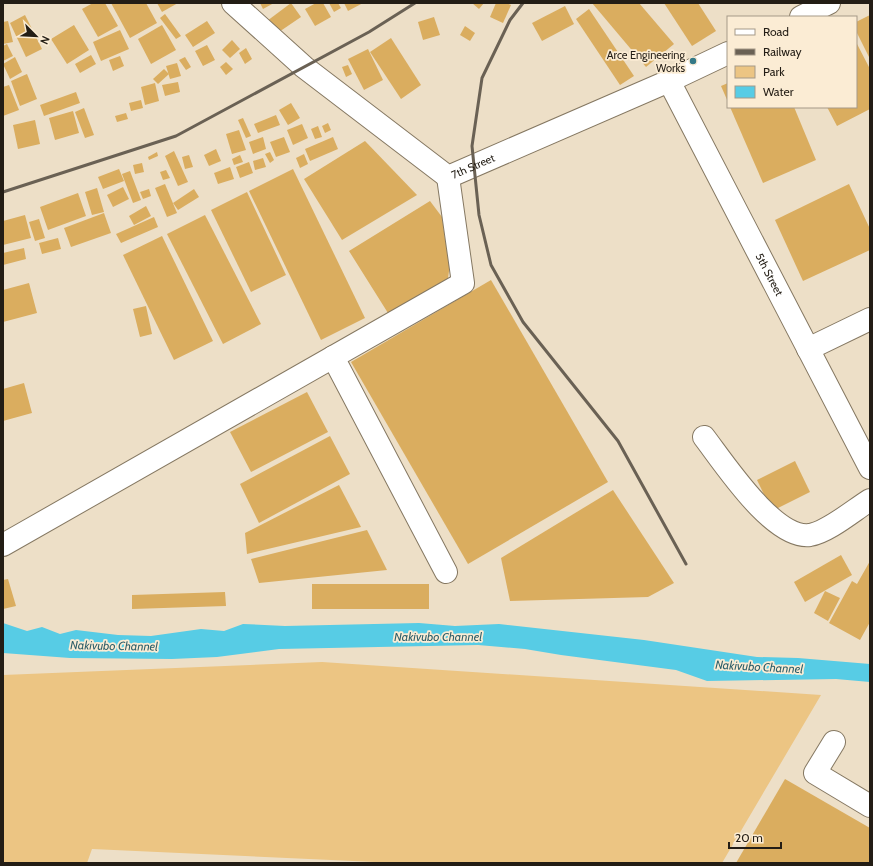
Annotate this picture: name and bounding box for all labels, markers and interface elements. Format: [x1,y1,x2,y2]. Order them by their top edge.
north arrow [16,16,56,56]
legend [727,16,857,108]
text: Road [763,24,789,39]
text: N [37,34,53,46]
text: Railway [763,44,801,59]
place label: Arce Engineering Works [607,48,686,75]
marker: Arce Engineering Works [688,56,698,66]
text: Park [763,64,785,79]
text: Water [763,84,794,99]
street label: 7th Street [449,150,497,182]
street label: 5th Street [753,251,787,299]
water label: Nakivubo Channel [394,629,482,644]
water label: Nakivubo Channel [70,637,158,654]
water label: Nakivubo Channel [715,657,804,676]
scale bar [729,824,781,850]
text: 20 m [735,830,763,845]

